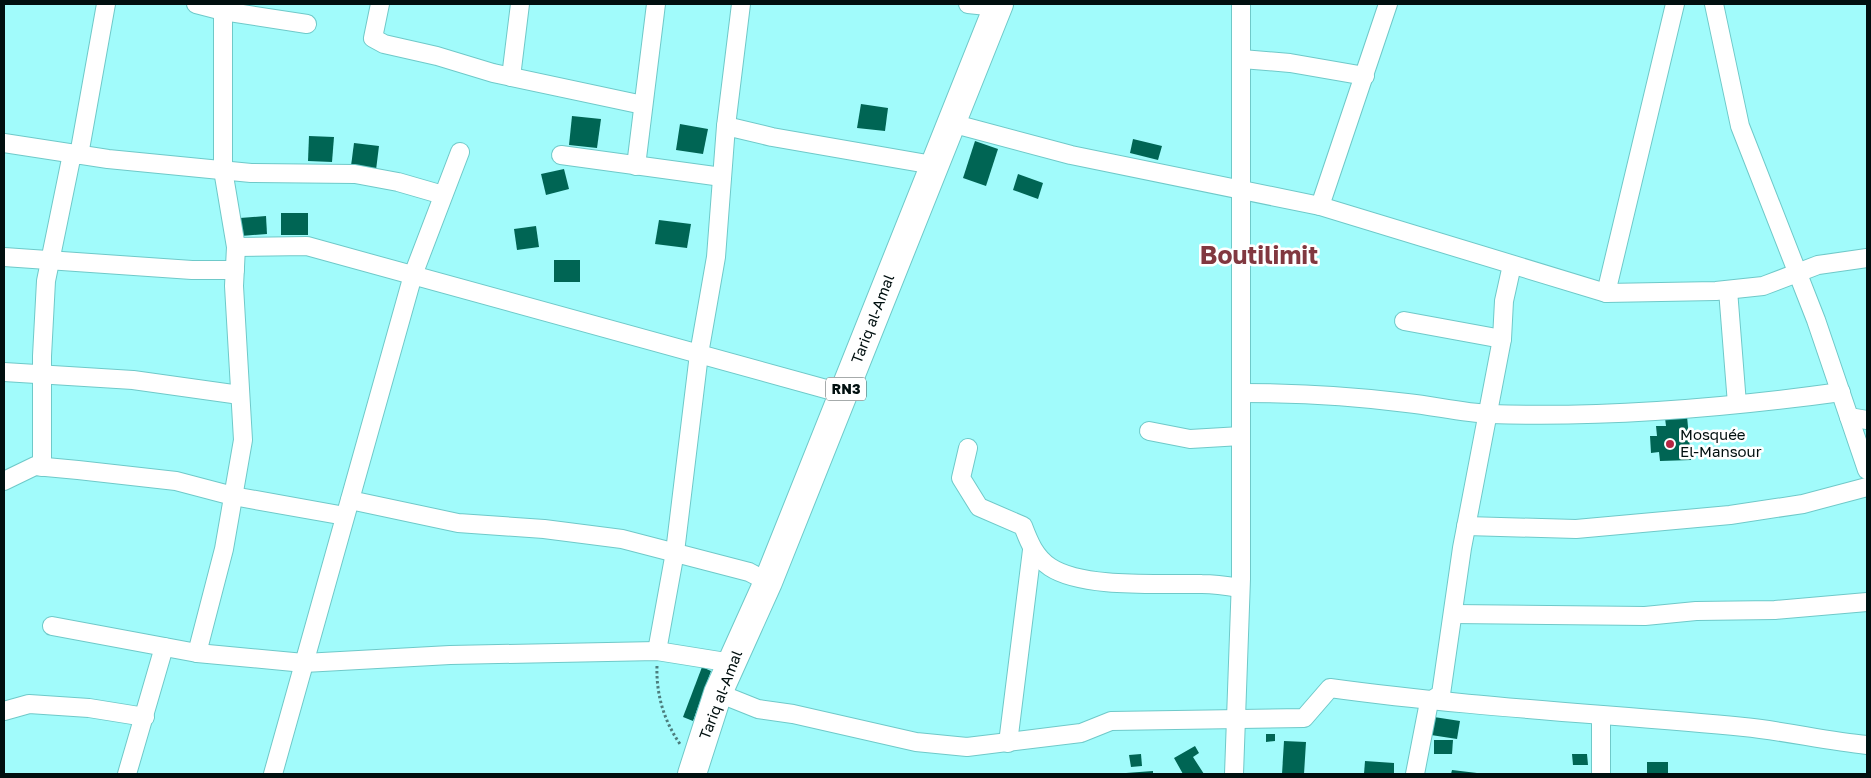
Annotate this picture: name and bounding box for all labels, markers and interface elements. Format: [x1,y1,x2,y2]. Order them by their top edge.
district label: Boutilimit [1200,239,1318,270]
street label: Tariq al-Amal [847,271,897,366]
road number: RN3 [826,378,866,400]
place label: Mosquée El-Mansour [1680,425,1762,460]
marker: Mosquée El-Mansour [1664,438,1676,450]
street label: Tariq al-Amal [695,647,745,742]

